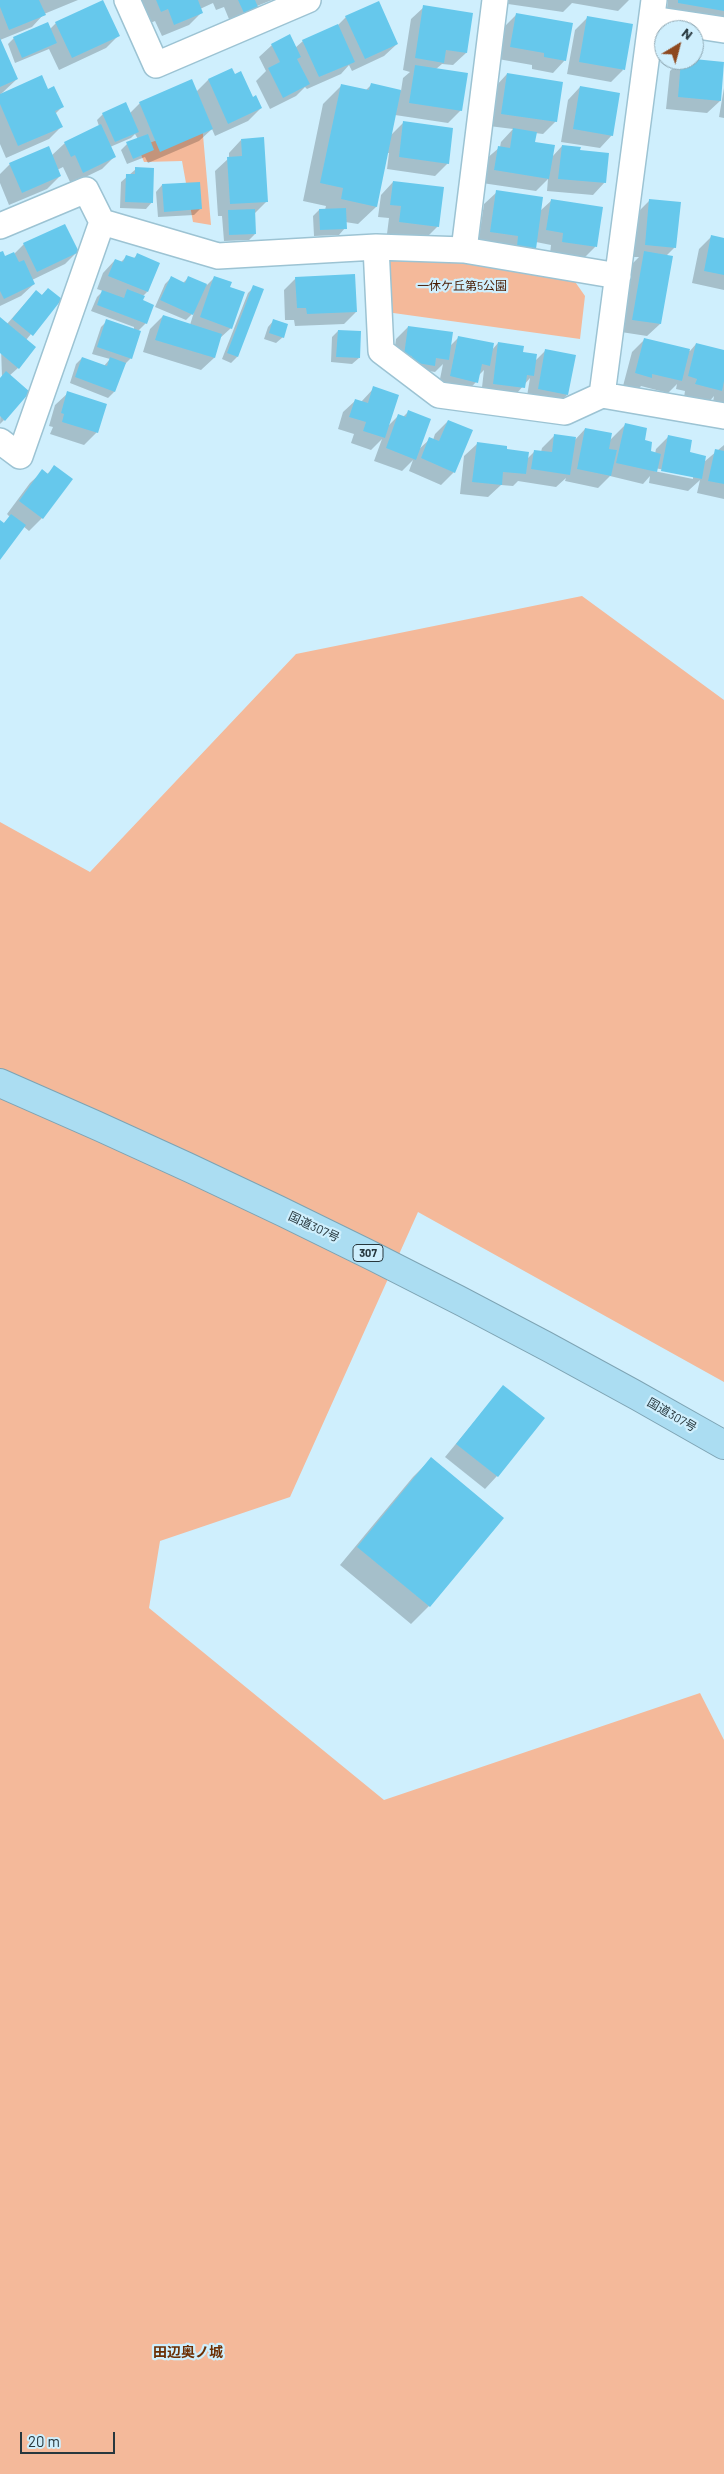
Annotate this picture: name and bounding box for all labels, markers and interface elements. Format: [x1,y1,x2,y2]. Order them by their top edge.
north arrow [654,20,704,70]
text: N [679,24,697,43]
park label: 一休ケ丘第5公園 [417,279,507,293]
street label: 国道307号 [286,1209,342,1245]
road number: 307 [353,1244,383,1262]
street label: 国道307号 [645,1395,699,1435]
district label: 田辺奥ノ城 [153,2344,223,2360]
scale bar [22,2422,118,2454]
text: 20 m [28,2432,60,2450]

